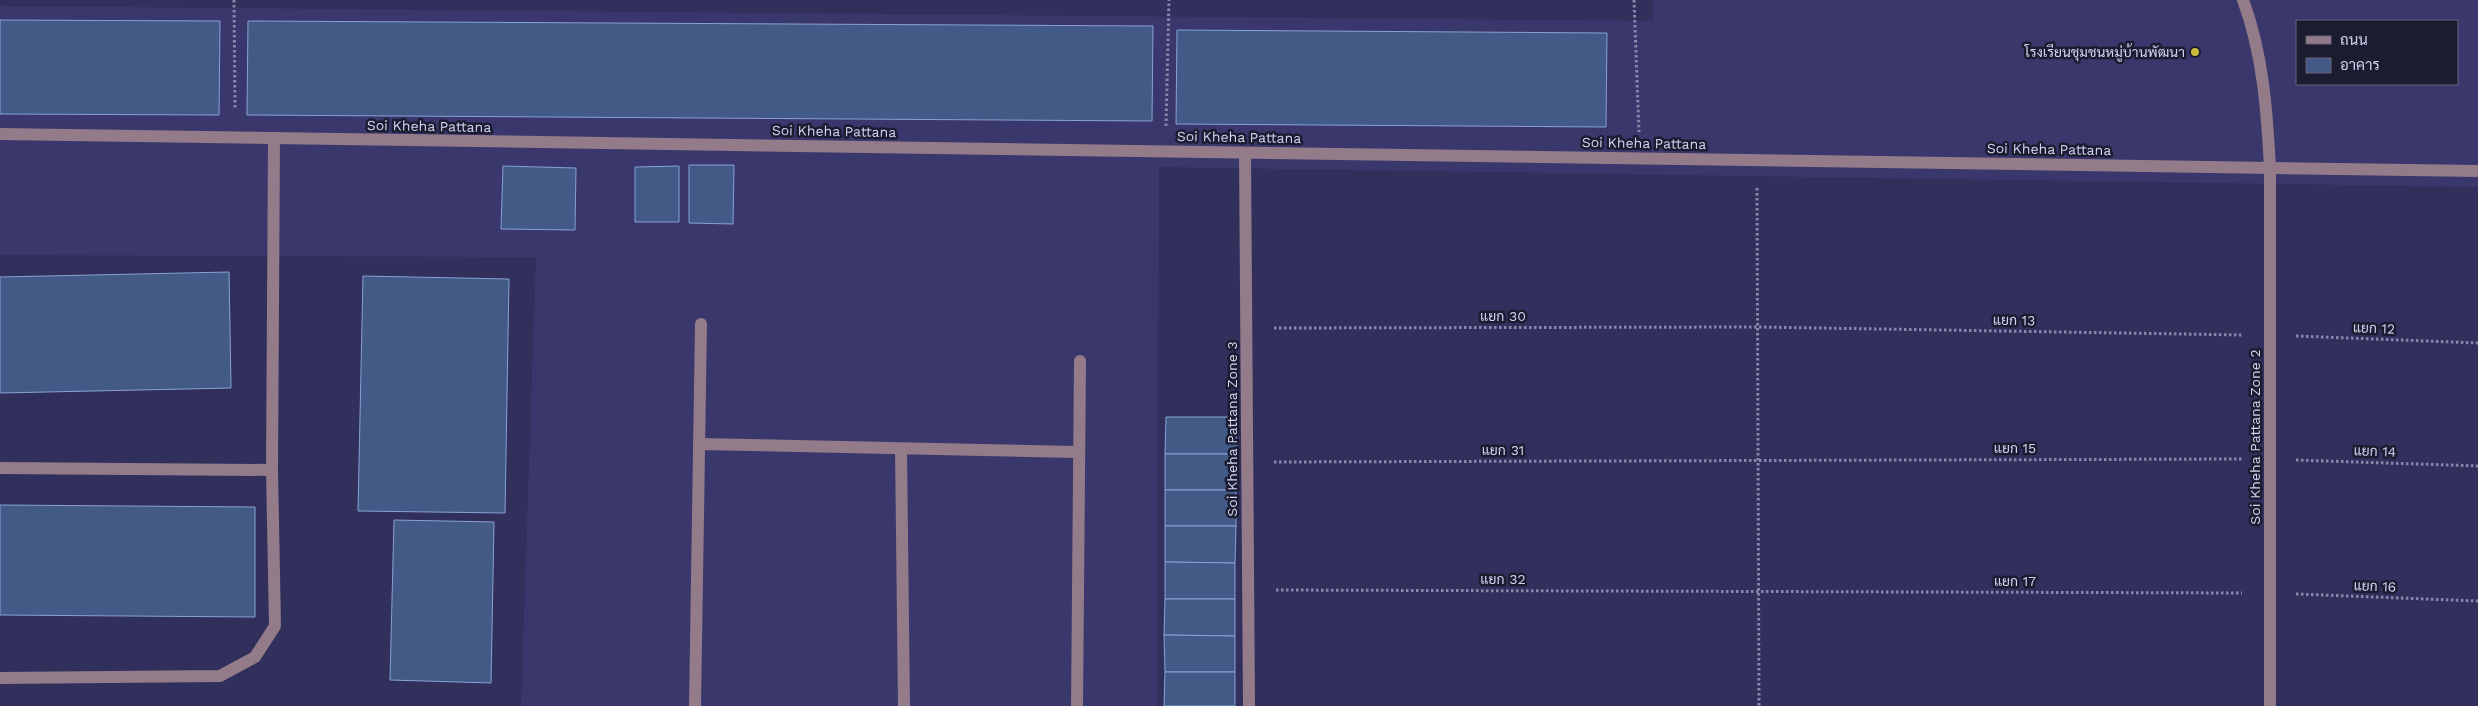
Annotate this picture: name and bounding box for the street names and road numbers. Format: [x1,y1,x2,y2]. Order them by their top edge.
street label: Soi Kheha Pattana [367,117,491,135]
street label: Soi Kheha Pattana [772,122,896,140]
street label: Soi Kheha Pattana [1177,128,1301,146]
street label: Soi Kheha Pattana [1582,134,1706,152]
street label: Soi Kheha Pattana [1987,140,2111,158]
street label: แยก 30 [1480,308,1526,324]
street label: แยก 13 [1993,312,2035,328]
street label: แยก 12 [2353,319,2395,337]
street label: Soi Kheha Pattana Zone 3 [1224,341,1240,517]
street label: Soi Kheha Pattana Zone 2 [2247,349,2263,525]
street label: แยก 15 [1994,440,2036,456]
street label: แยก 31 [1482,442,1524,458]
street label: แยก 14 [2353,442,2397,460]
street label: แยก 32 [1480,571,1526,587]
street label: แยก 17 [1994,573,2036,589]
street label: แยก 16 [2353,577,2397,595]

